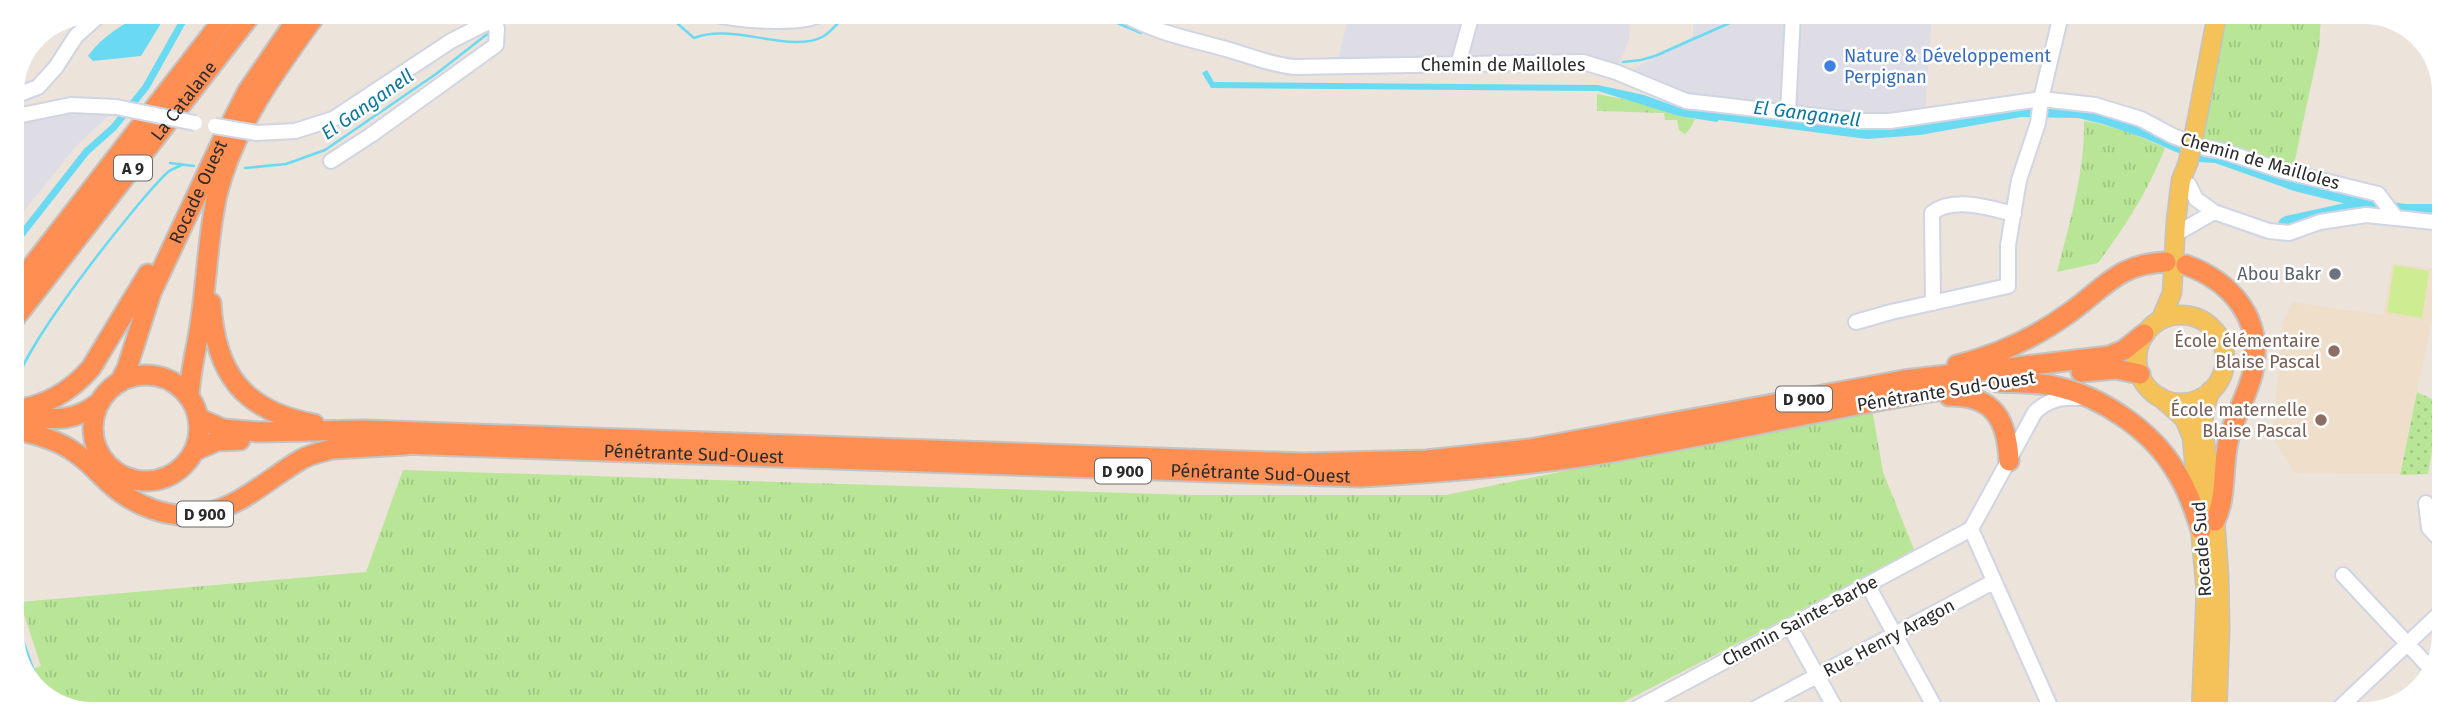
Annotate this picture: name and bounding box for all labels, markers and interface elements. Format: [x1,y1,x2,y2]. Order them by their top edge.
place label: Nature & Développement Perpignan [1844,45,2052,88]
street label: Chemin de Mailloles [1421,54,1585,76]
street label: La Catalane [146,57,222,145]
marker: Nature & Développement Perpignan [1822,58,1838,74]
water label: El Ganganell [317,64,418,145]
water label: El Ganganell [1752,96,1862,131]
street label: Chemin de Mailloles [2178,128,2342,194]
street label: Rocade Ouest [164,136,232,247]
road number: A 9 [114,156,152,180]
place label: Abou Bakr [2237,263,2321,285]
marker: Abou Bakr [2327,266,2343,282]
place label: École élémentaire Blaise Pascal [2174,329,2320,373]
marker: École élémentaire Blaise Pascal [2326,343,2342,359]
street label: Pénétrante Sud-Ouest [1855,366,2037,416]
road number: D 900 [1776,386,1832,412]
place label: École maternelle Blaise Pascal [2170,398,2307,442]
marker: École maternelle Blaise Pascal [2313,412,2329,428]
street label: Pénétrante Sud-Ouest [603,440,785,468]
road number: D 900 [1095,458,1151,484]
street label: Pénétrante Sud-Ouest [1170,459,1351,488]
street label: Rocade Sud [2188,500,2216,598]
road number: D 900 [177,502,233,526]
street label: Chemin Sainte-Barbe [1719,571,1881,671]
street label: Rue Henry Aragon [1820,594,1958,682]

